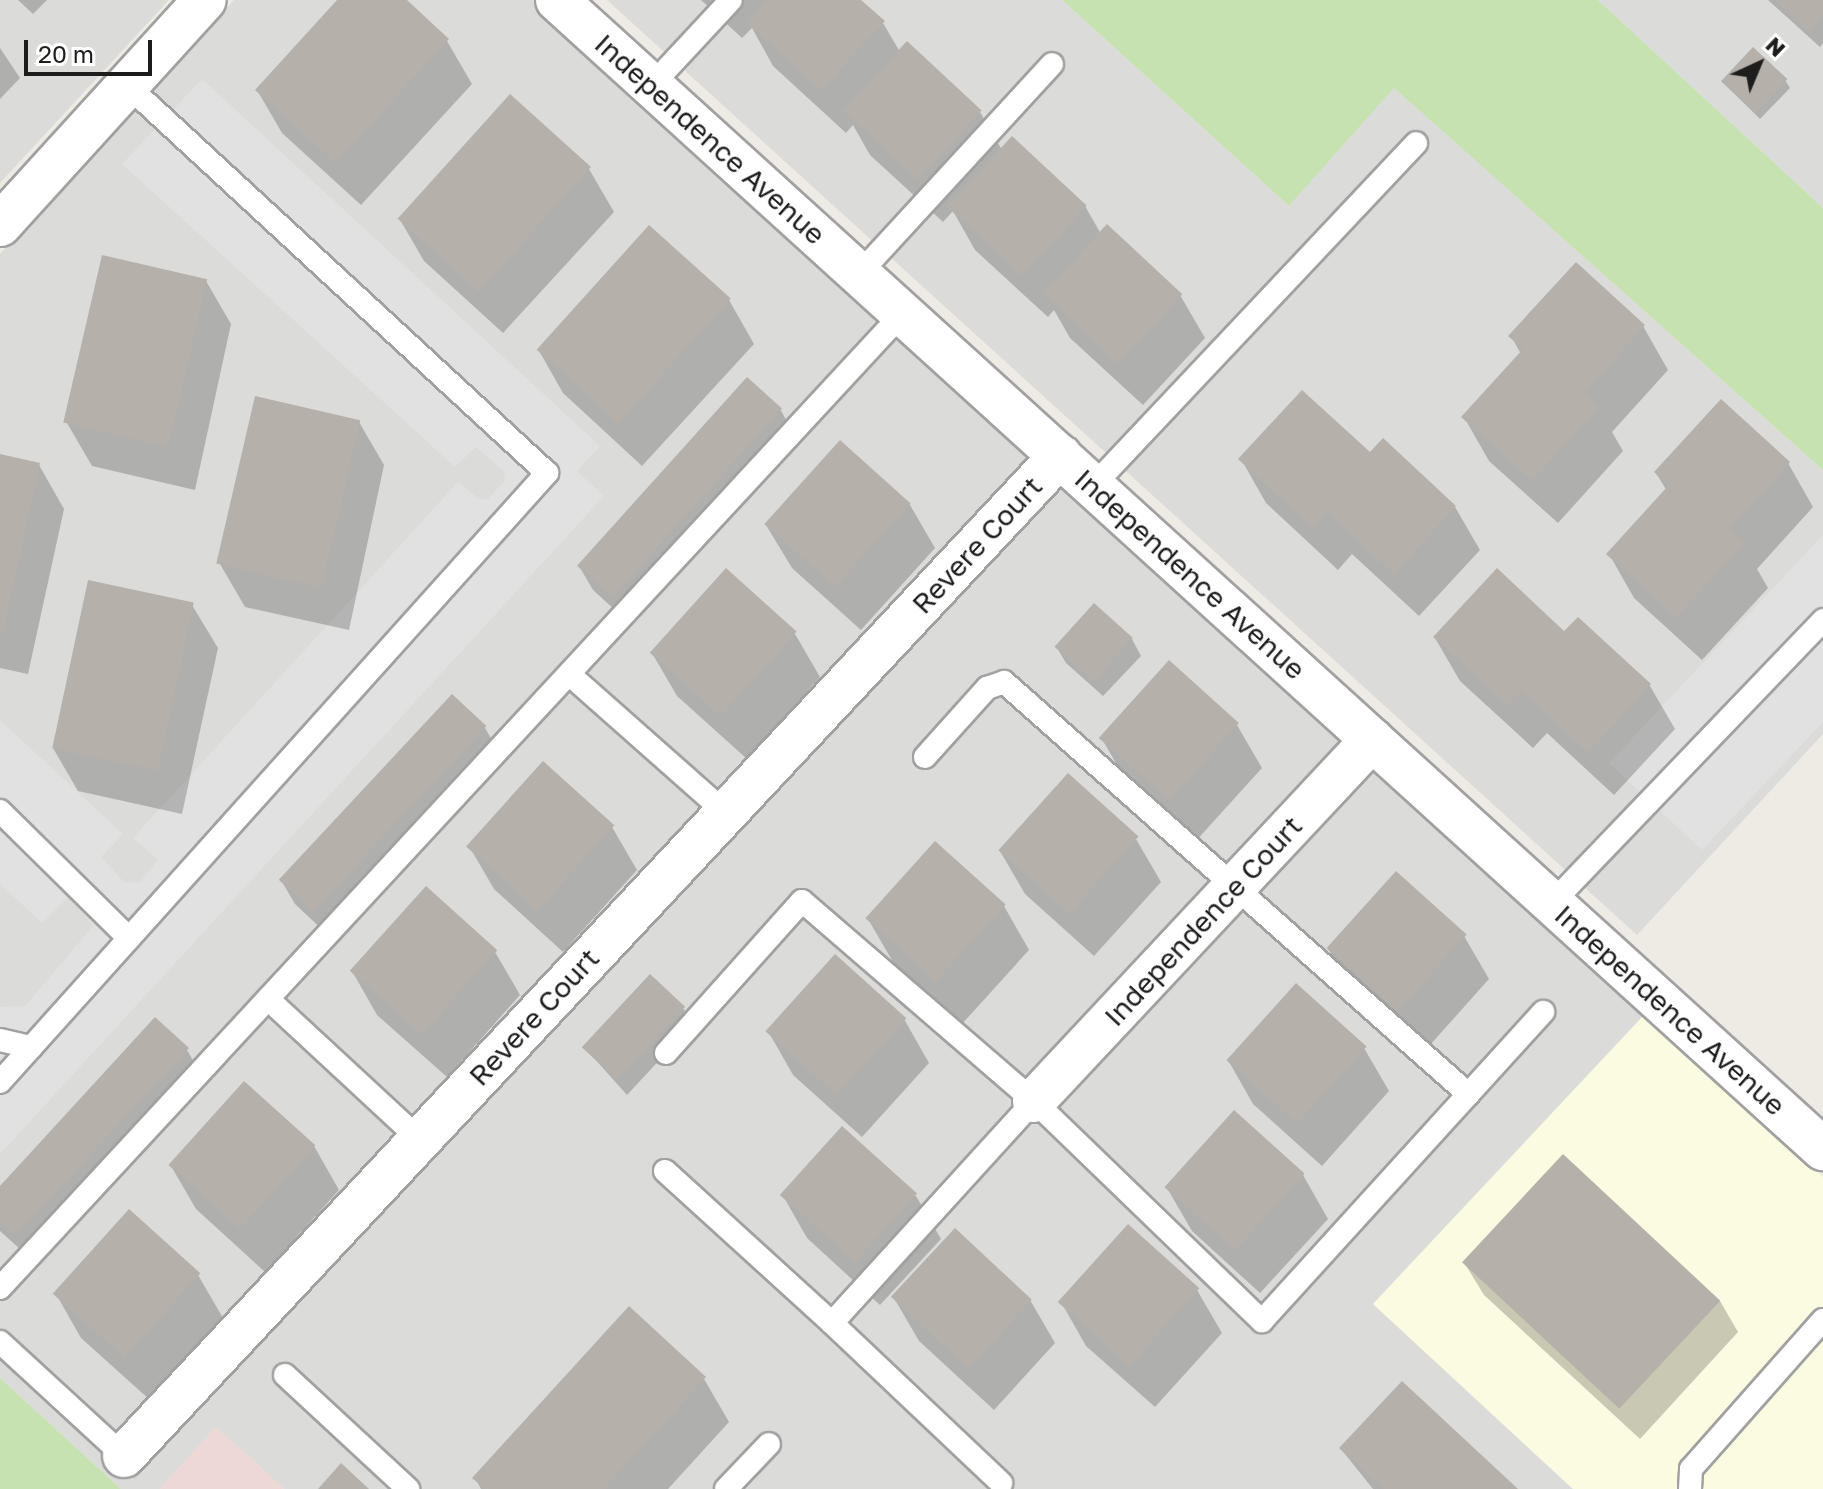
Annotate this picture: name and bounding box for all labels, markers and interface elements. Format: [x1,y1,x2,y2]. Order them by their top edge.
scale bar [28,24,156,74]
north arrow [1719,24,1799,104]
street label: Independence Avenue [588,27,832,251]
text: N [1761,31,1791,62]
text: 20 m [38,39,94,68]
street label: Independence Avenue [1068,462,1312,686]
street label: Revere Court [905,469,1049,621]
street label: Independence Court [1097,809,1309,1033]
street label: Independence Avenue [1548,898,1792,1122]
street label: Revere Court [462,941,606,1093]

